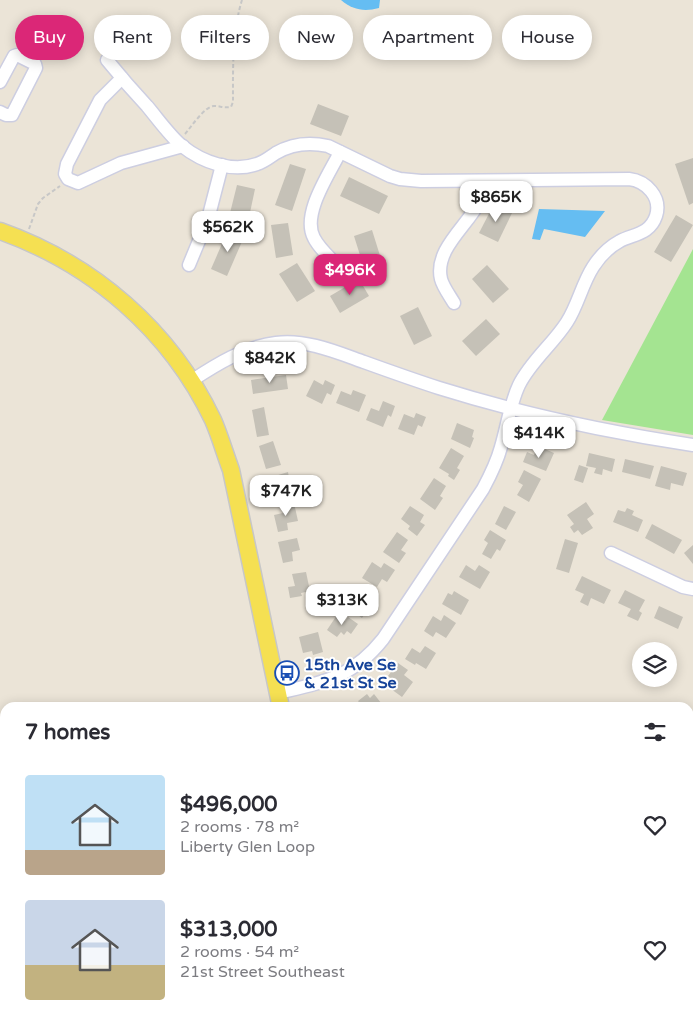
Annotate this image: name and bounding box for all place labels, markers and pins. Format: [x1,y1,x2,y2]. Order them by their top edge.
pin: $865K [461,180,531,223]
pin: $562K [193,210,263,253]
pin: $496K [315,254,385,296]
pin: $842K [235,342,305,384]
pin: $414K [504,416,574,459]
pin: $747K [251,474,321,517]
pin: $313K [307,584,377,626]
place label: 15th Ave Se & 21st St Se [304,655,397,693]
bus stop icon: 15th Ave Se & 21st St Se [274,660,300,686]

